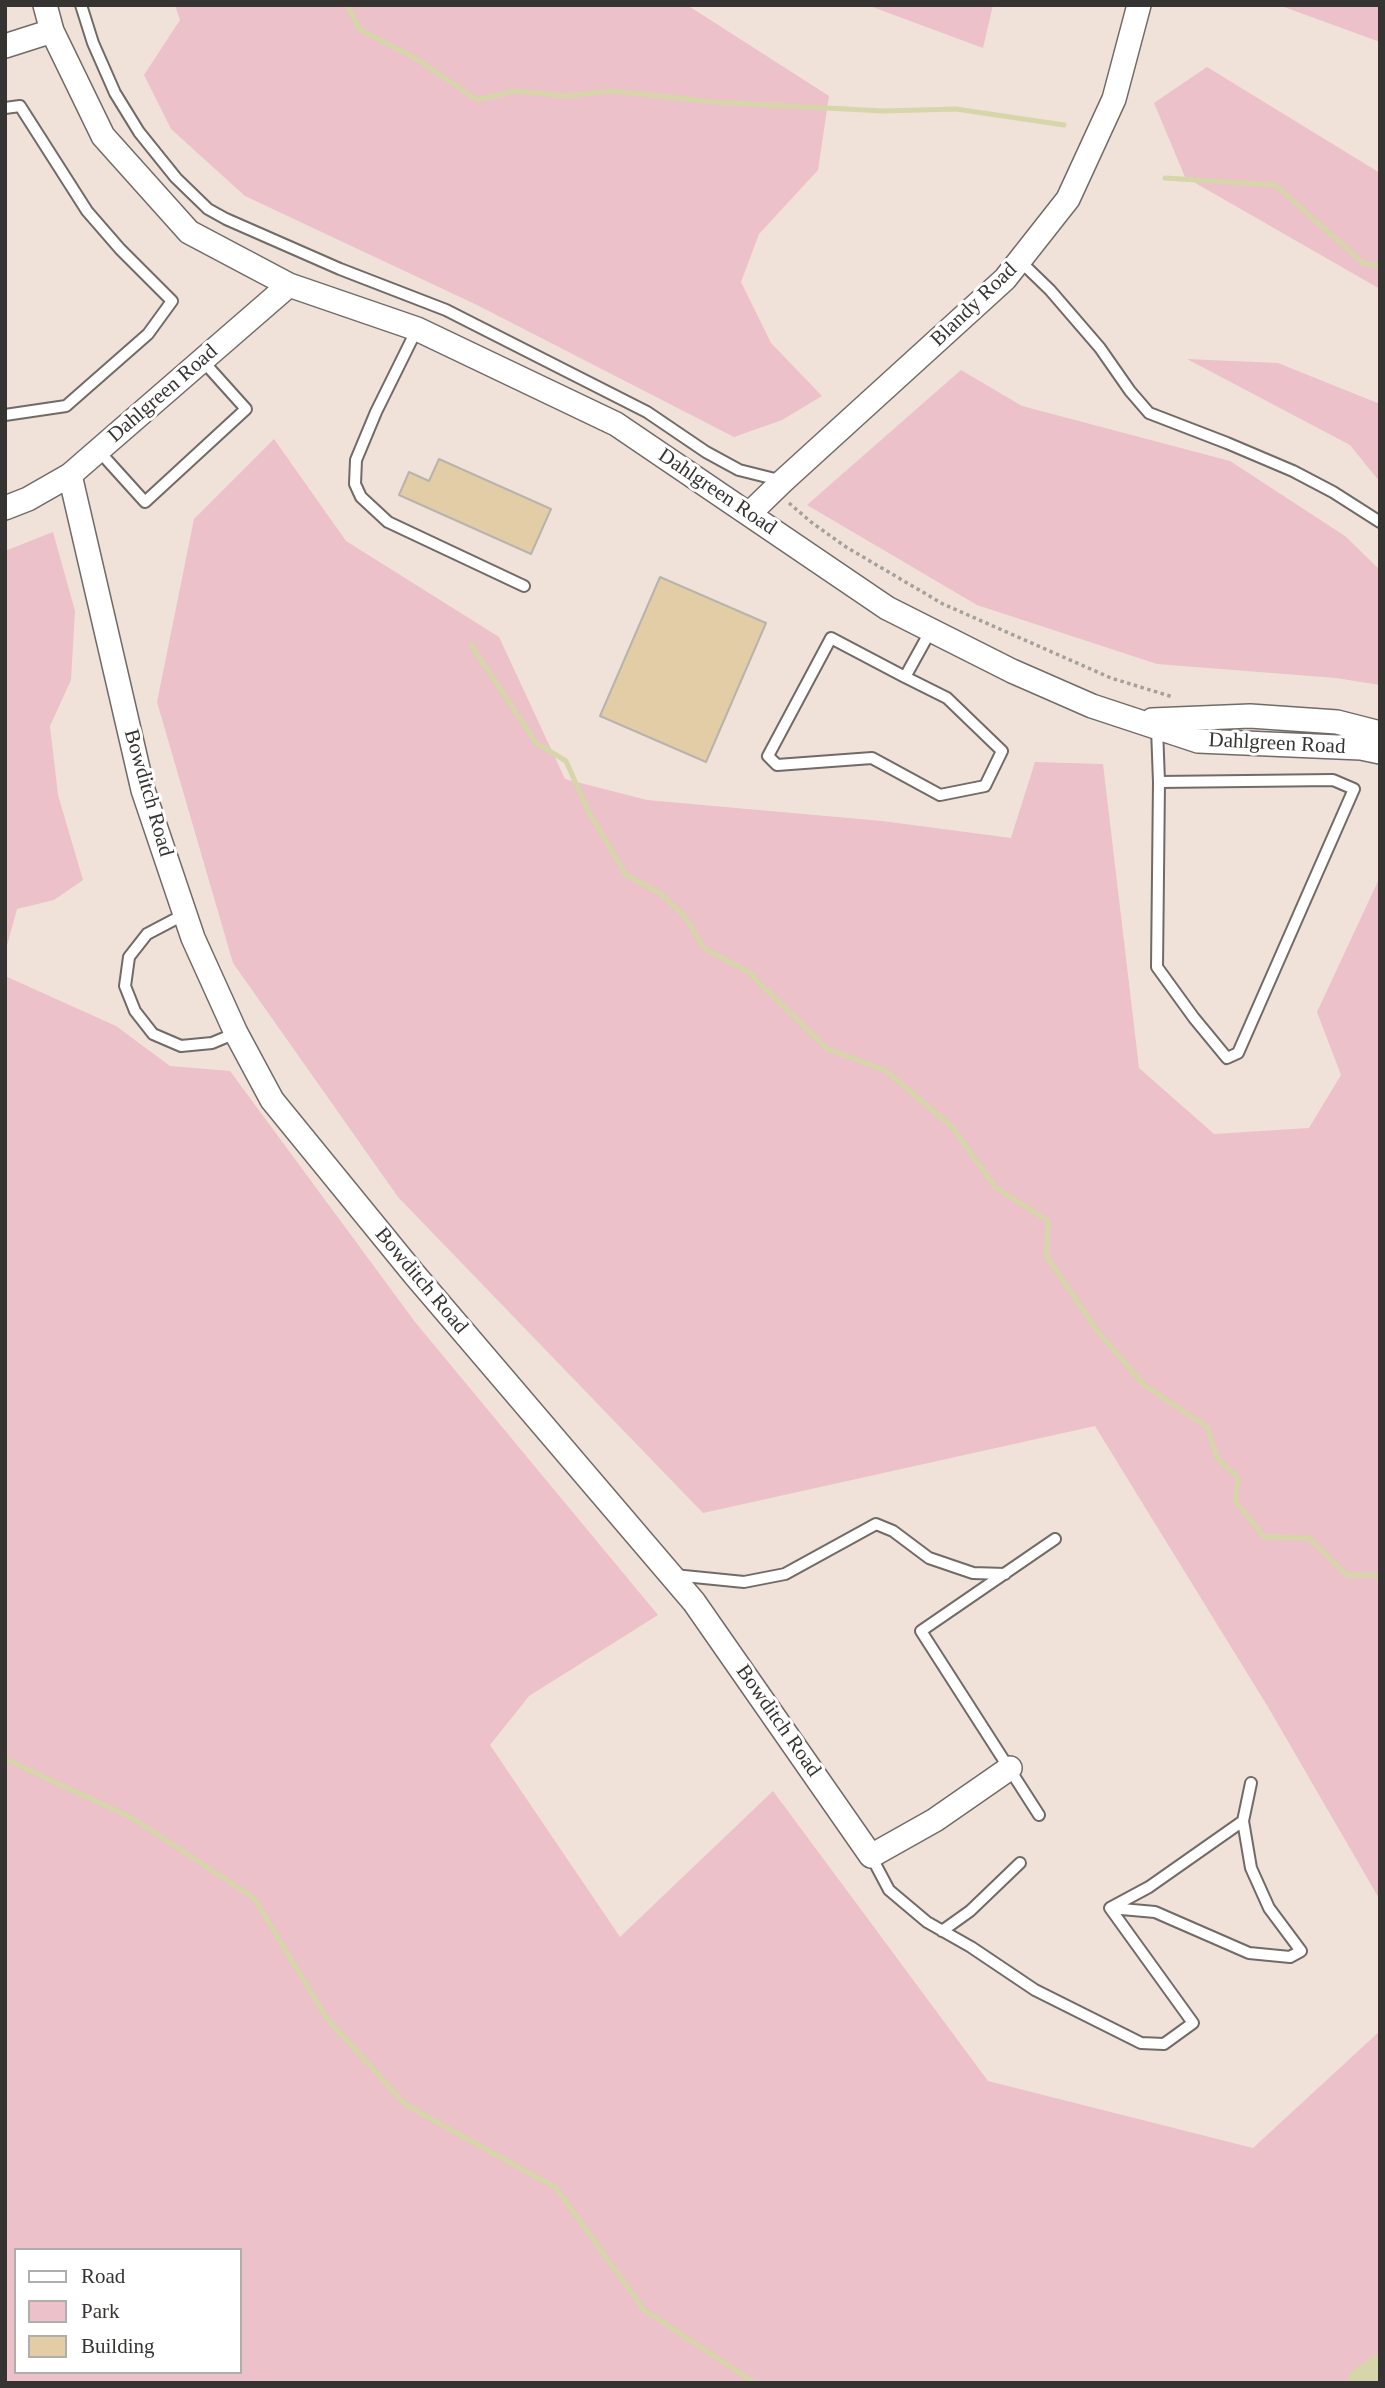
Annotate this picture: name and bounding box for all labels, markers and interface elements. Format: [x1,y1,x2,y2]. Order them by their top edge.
street label: Blandy Road [926,258,1022,352]
street label: Dahlgreen Road [103,340,223,448]
street label: Dahlgreen Road [653,443,781,541]
street label: Bowditch Road [118,726,178,860]
street label: Dahlgreen Road [1208,728,1346,760]
street label: Bowditch Road [369,1223,473,1339]
street label: Bowditch Road [730,1660,826,1782]
legend [14,2248,242,2374]
text: Road [81,2264,125,2288]
text: Park [81,2299,120,2323]
text: Building [81,2334,155,2358]

